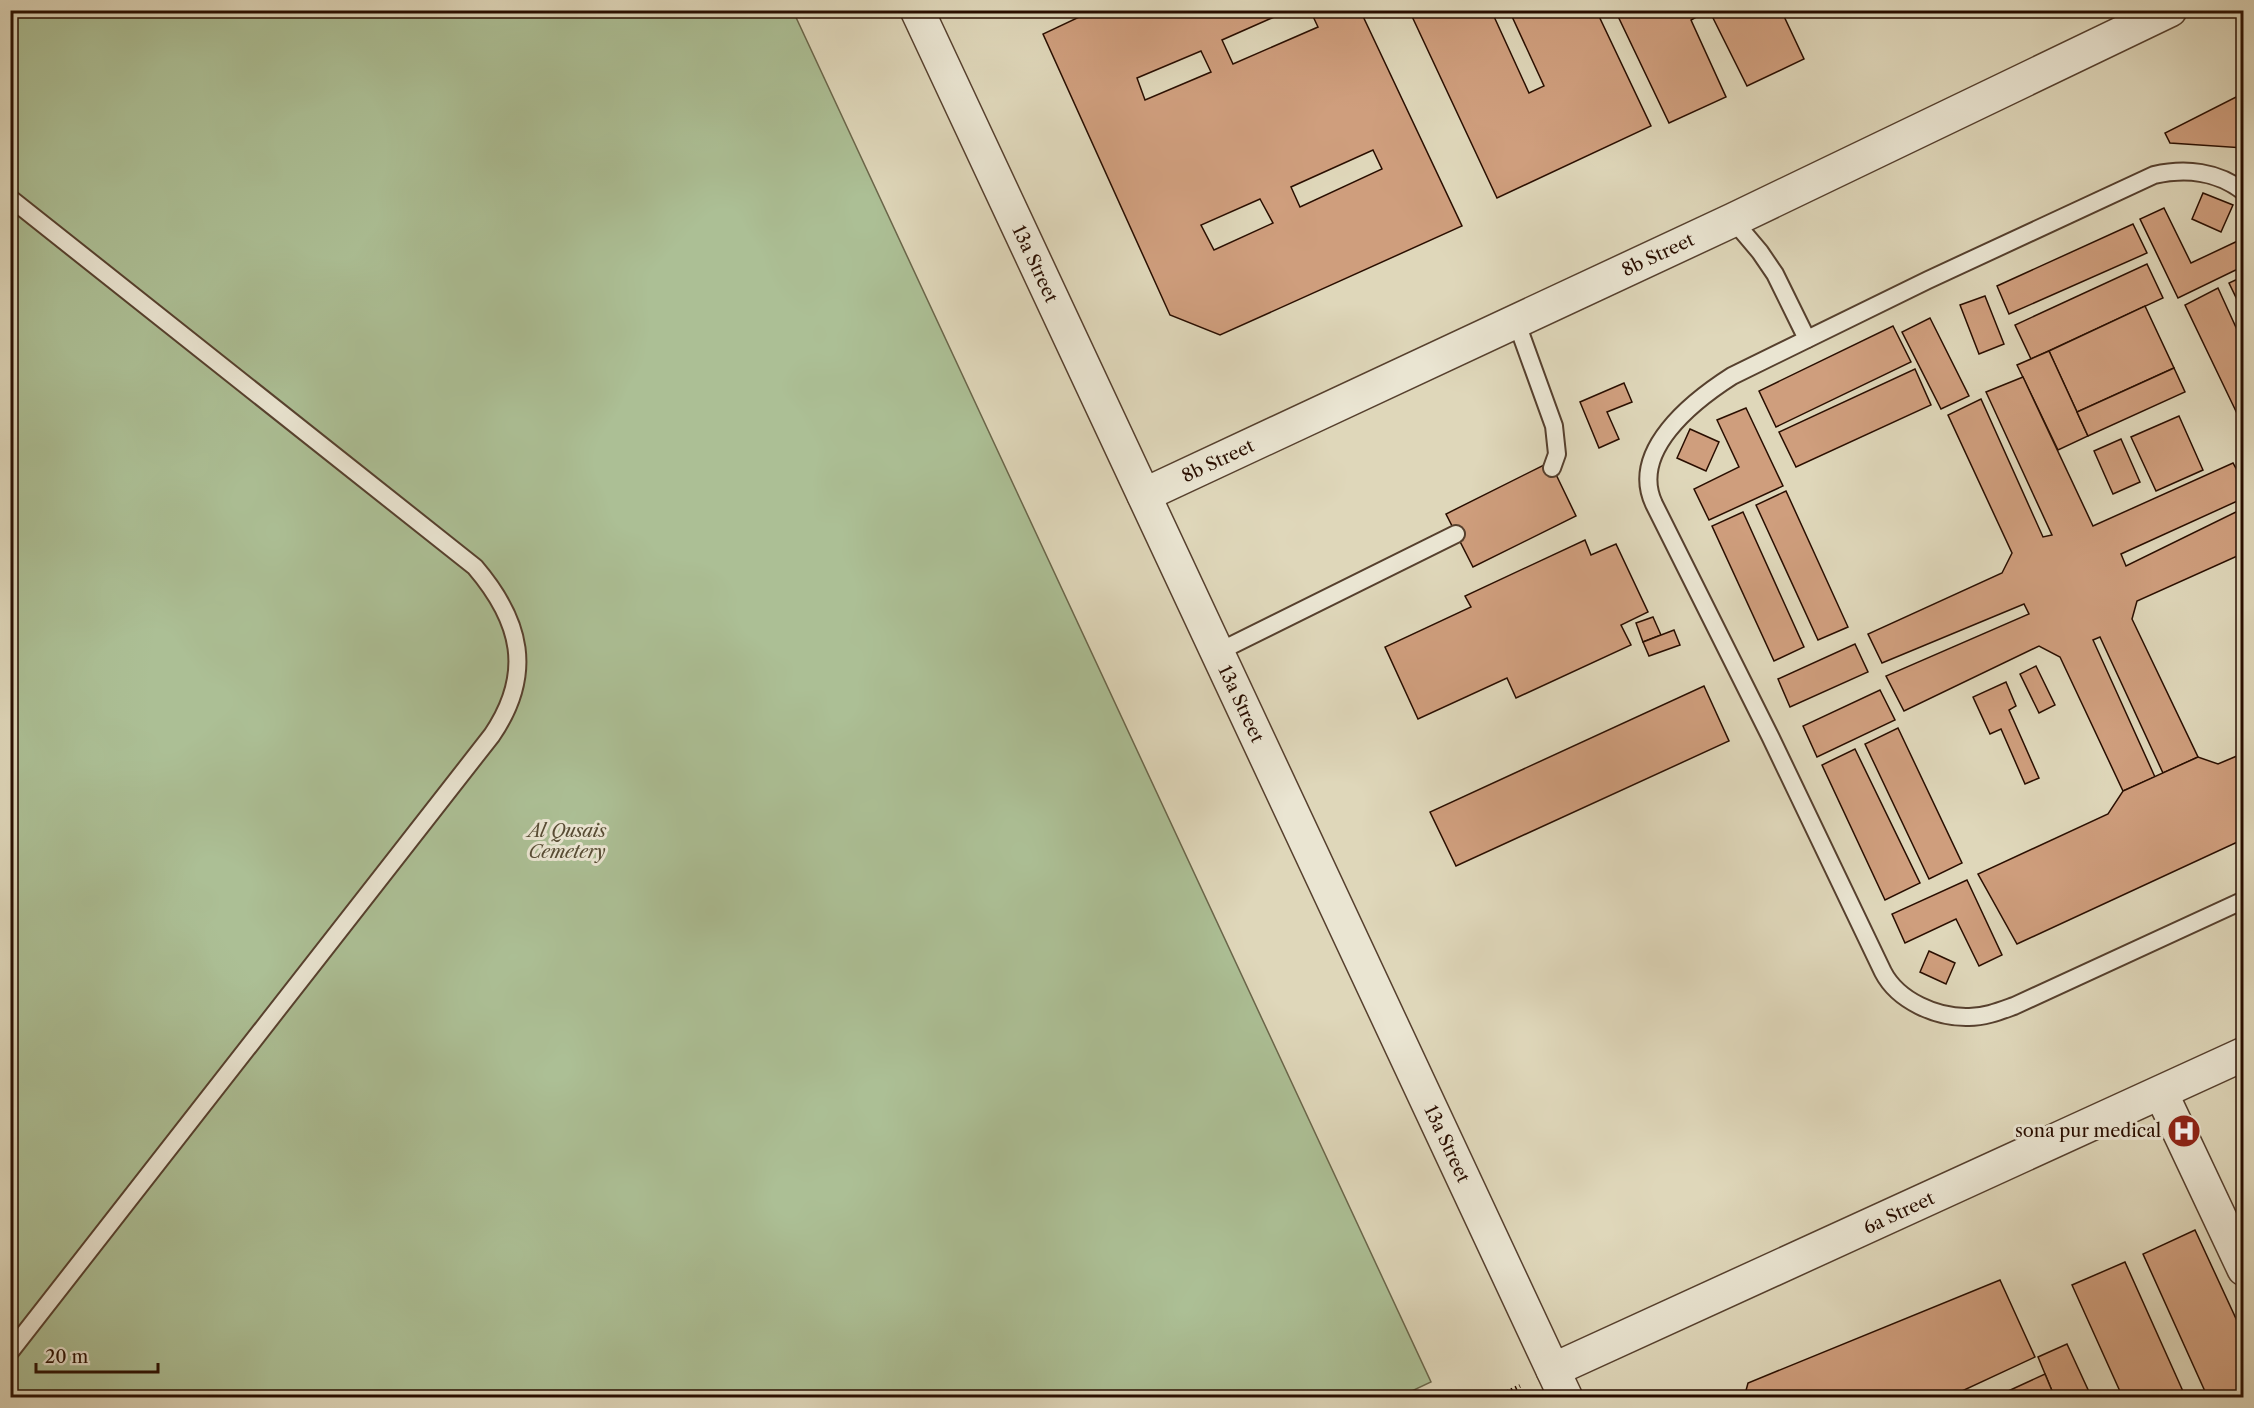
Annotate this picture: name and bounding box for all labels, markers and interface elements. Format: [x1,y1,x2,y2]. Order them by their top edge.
street label: 13a Street [1008,222,1063,307]
street label: 8b Street [1618,228,1698,281]
street label: 8b Street [1178,434,1258,487]
street label: 13a Street [1214,662,1269,747]
park label: Al Qusais Cemetery [525,820,606,863]
street label: 13a Street [1420,1102,1475,1187]
hospital icon: sona pur medical [2166,1113,2202,1149]
place label: sona pur medical [2015,1120,2161,1142]
street label: 6a Street [1860,1187,1938,1239]
scale bar [36,1336,158,1374]
text: 20 m [45,1346,89,1368]

